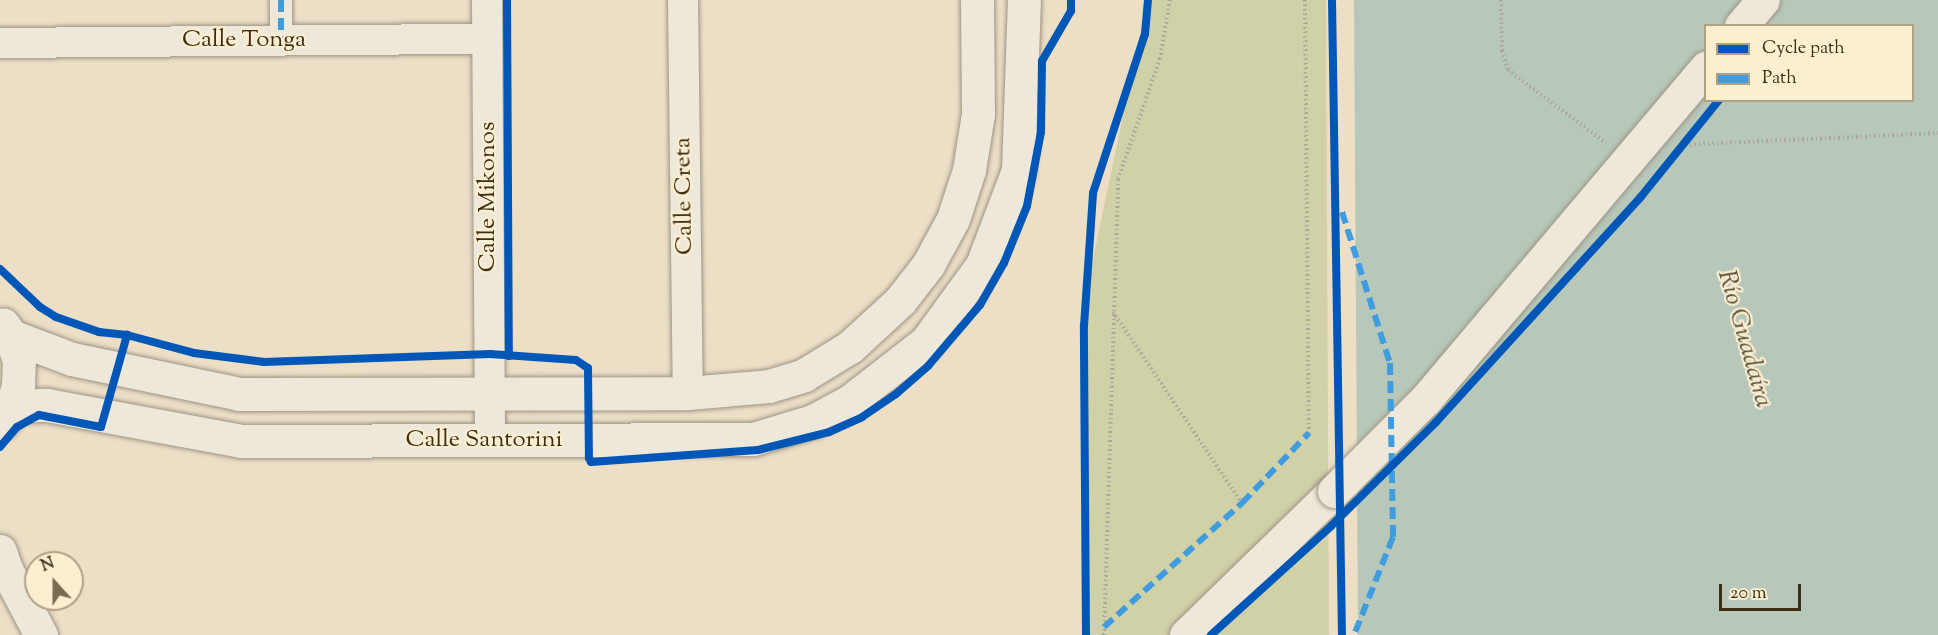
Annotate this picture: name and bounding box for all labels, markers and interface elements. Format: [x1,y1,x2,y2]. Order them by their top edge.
legend [1704,24,1914,102]
street label: Calle Tonga [182,27,306,55]
text: Cycle path [1762,36,1845,62]
text: Path [1762,66,1797,92]
street label: Calle Mikonos [475,122,503,272]
street label: Calle Creta [670,137,700,255]
water label: Río Guadaíra [1710,267,1778,411]
street label: Calle Santorini [406,427,562,455]
north arrow [24,551,84,611]
text: N [38,553,58,579]
scale bar [1722,572,1804,610]
text: 20 m [1730,581,1767,607]

